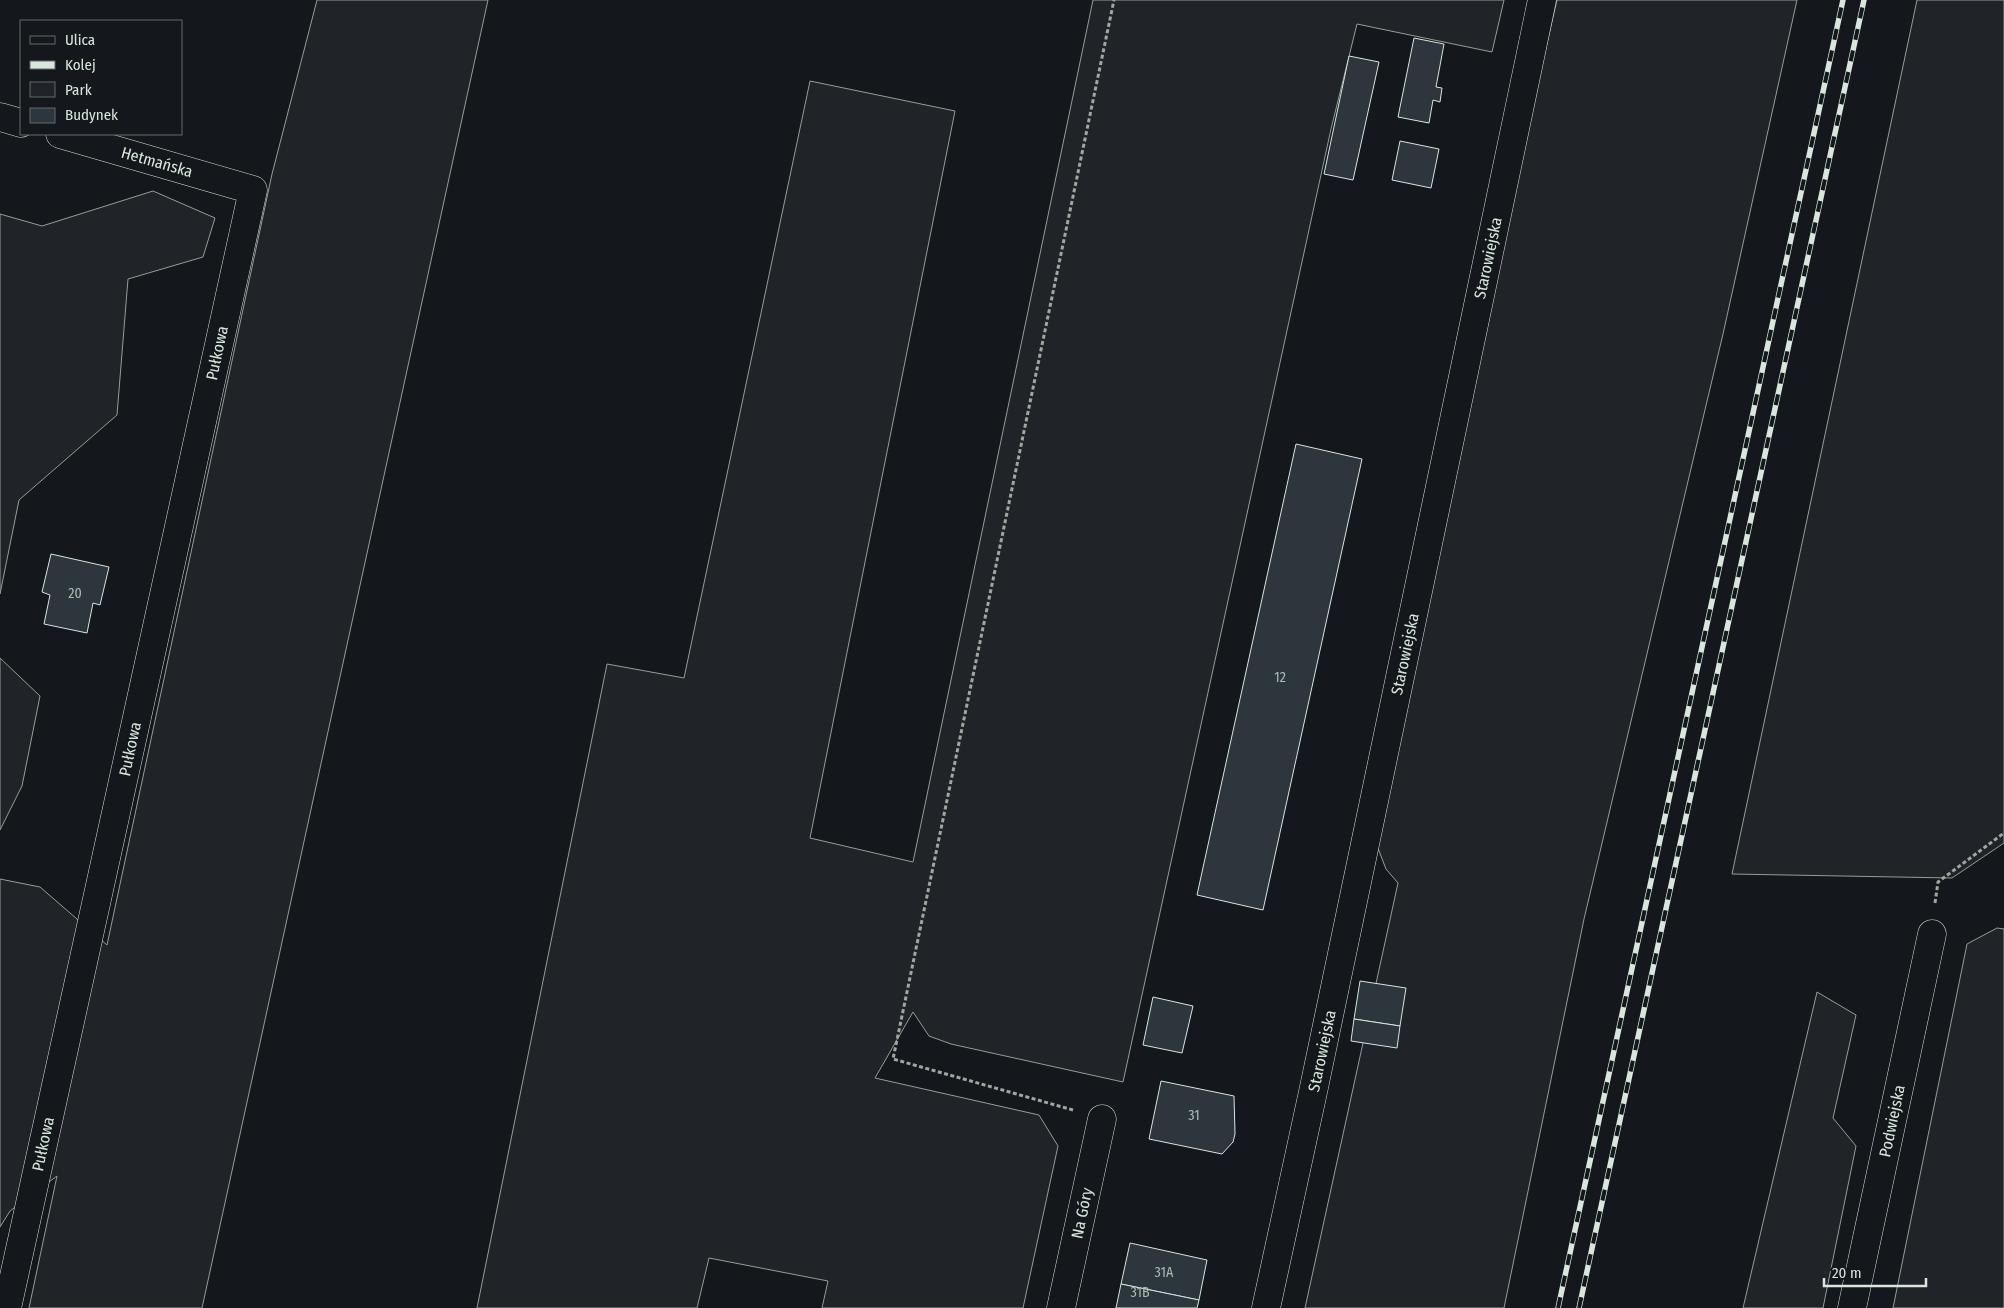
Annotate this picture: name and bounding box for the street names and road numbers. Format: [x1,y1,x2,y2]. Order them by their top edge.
street label: Hetmańska [119,143,195,181]
street label: Starowiejska [1470,215,1506,300]
street label: Pułkowa [202,324,232,382]
street label: Starowiejska [1387,611,1423,696]
street label: Pułkowa [115,720,145,778]
street label: Starowiejska [1304,1008,1340,1093]
street label: Podwiejska [1875,1083,1909,1159]
street label: Pułkowa [28,1115,58,1173]
street label: Na Góry [1067,1185,1097,1240]

